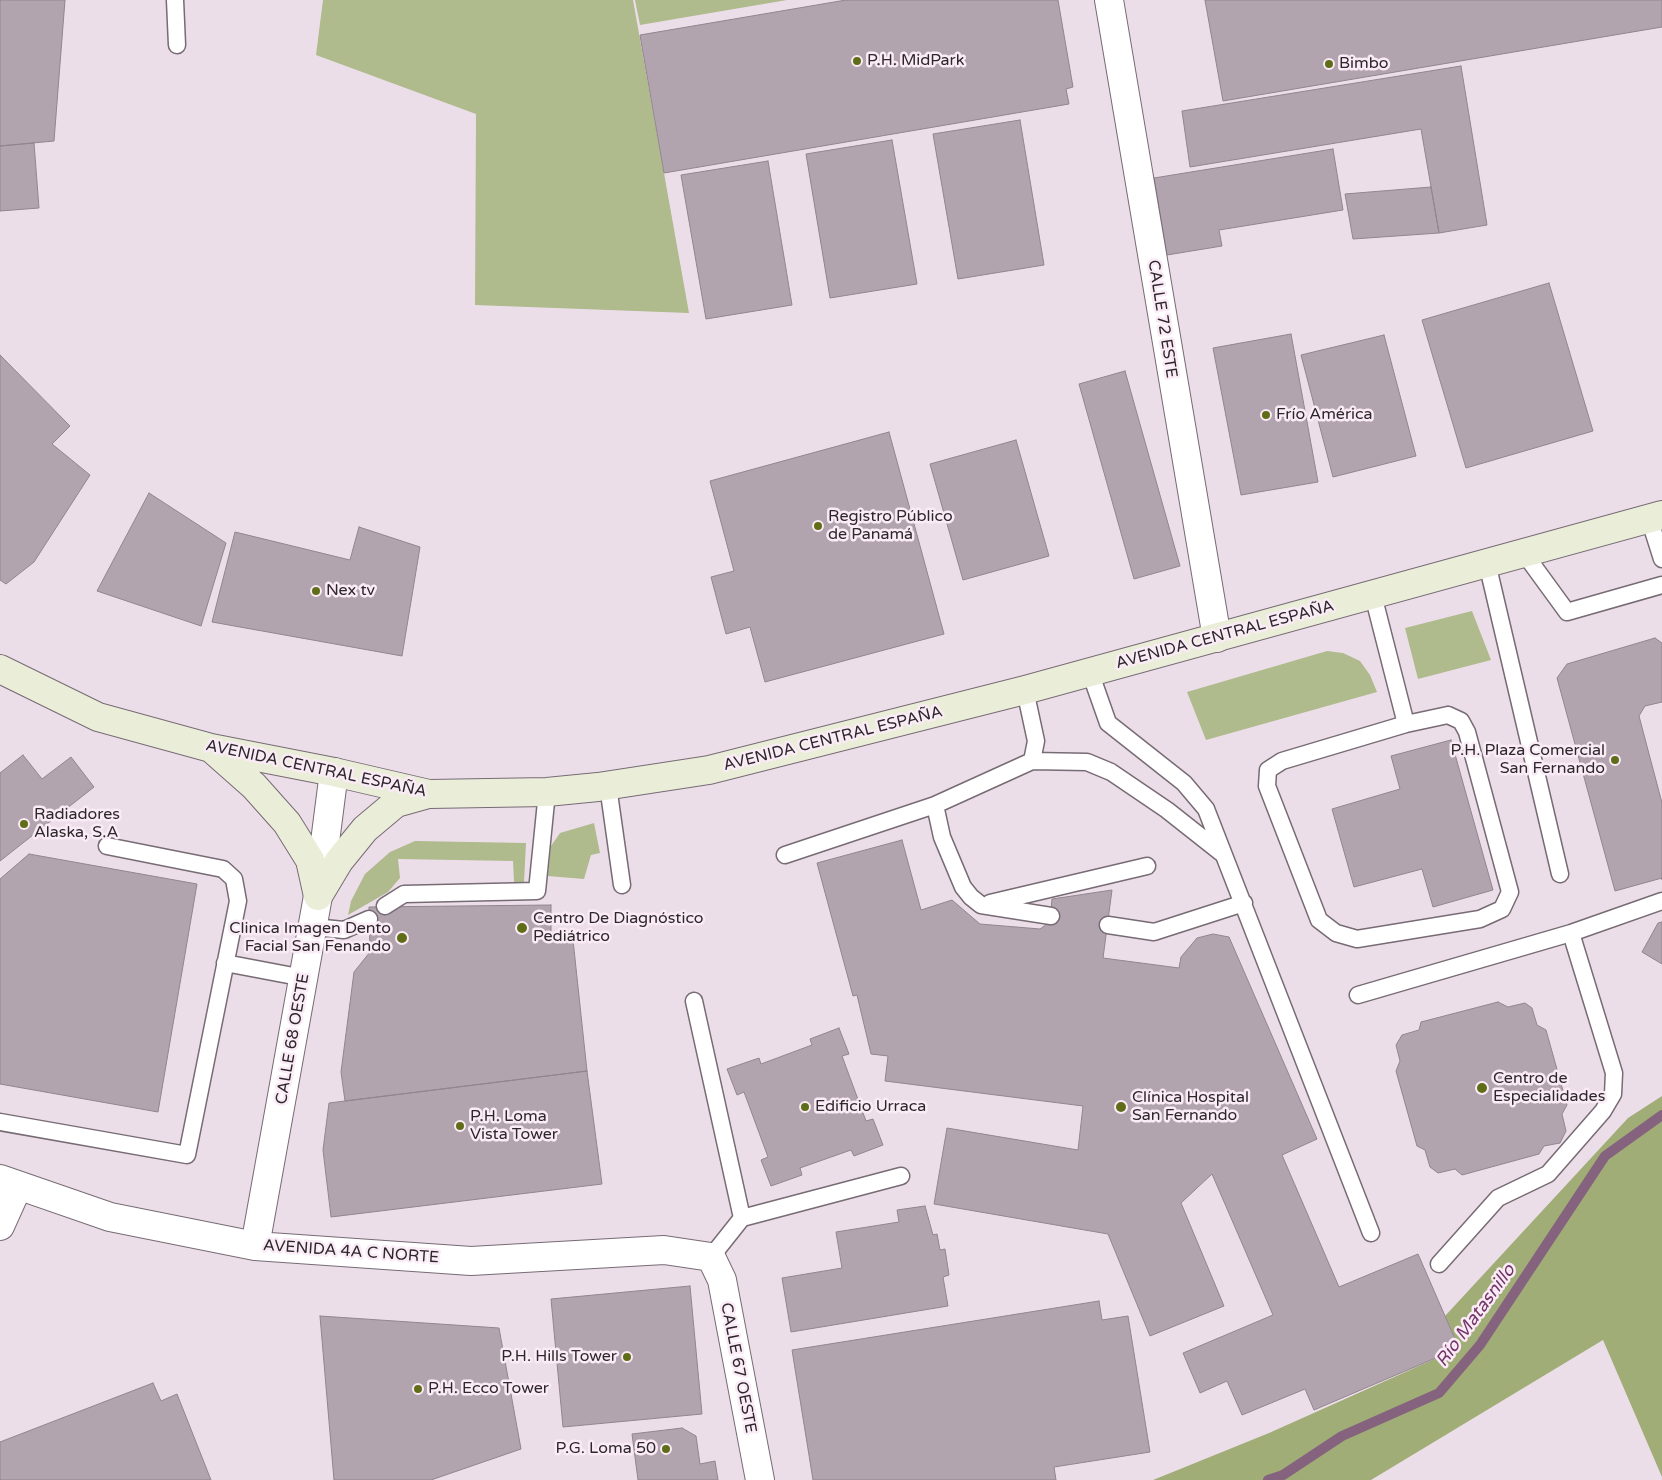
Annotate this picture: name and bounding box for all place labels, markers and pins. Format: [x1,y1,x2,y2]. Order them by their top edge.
place label: P.H. MidPark [867,51,964,71]
place label: Bimbo [1339,54,1388,74]
marker: P.H. MidPark [851,55,863,67]
marker: Bimbo [1323,58,1335,70]
place label: Frío América [1276,405,1373,425]
marker: Frío América [1260,409,1272,421]
place label: Registro Público de Panamá [828,507,953,545]
marker: Registro Público de Panamá [812,520,824,532]
place label: Nex tv [326,581,375,601]
marker: Nex tv [310,585,322,597]
place label: P.H. Plaza Comercial San Fernando [1450,741,1605,779]
marker: P.H. Plaza Comercial San Fernando [1609,754,1621,766]
place label: Radiadores Alaska, S.A [34,805,120,843]
marker: Radiadores Alaska, S.A [18,818,30,830]
place label: Centro De Diagnóstico Pediátrico [533,909,704,947]
place label: Clinica Imagen Dento Facial San Fenando [229,919,391,957]
marker: Centro De Diagnóstico Pediátrico [515,921,529,935]
marker: Clinica Imagen Dento Facial San Fenando [395,931,409,945]
place label: Centro de Especialidades [1493,1069,1605,1107]
marker: Centro de Especialidades [1475,1081,1489,1095]
place label: Clínica Hospital San Fernando [1132,1088,1249,1126]
place label: Edificio Urraca [815,1097,926,1117]
marker: Clínica Hospital San Fernando [1114,1100,1128,1114]
marker: Edificio Urraca [799,1101,811,1113]
place label: P.H. Loma Vista Tower [470,1107,558,1145]
marker: P.H. Loma Vista Tower [454,1120,466,1132]
place label: P.H. Hills Tower [501,1347,617,1367]
marker: P.H. Hills Tower [621,1351,633,1363]
place label: P.H. Ecco Tower [428,1379,549,1399]
marker: P.H. Ecco Tower [412,1383,424,1395]
place label: P.G. Loma 50 [555,1439,656,1459]
marker: P.G. Loma 50 [660,1443,672,1455]

